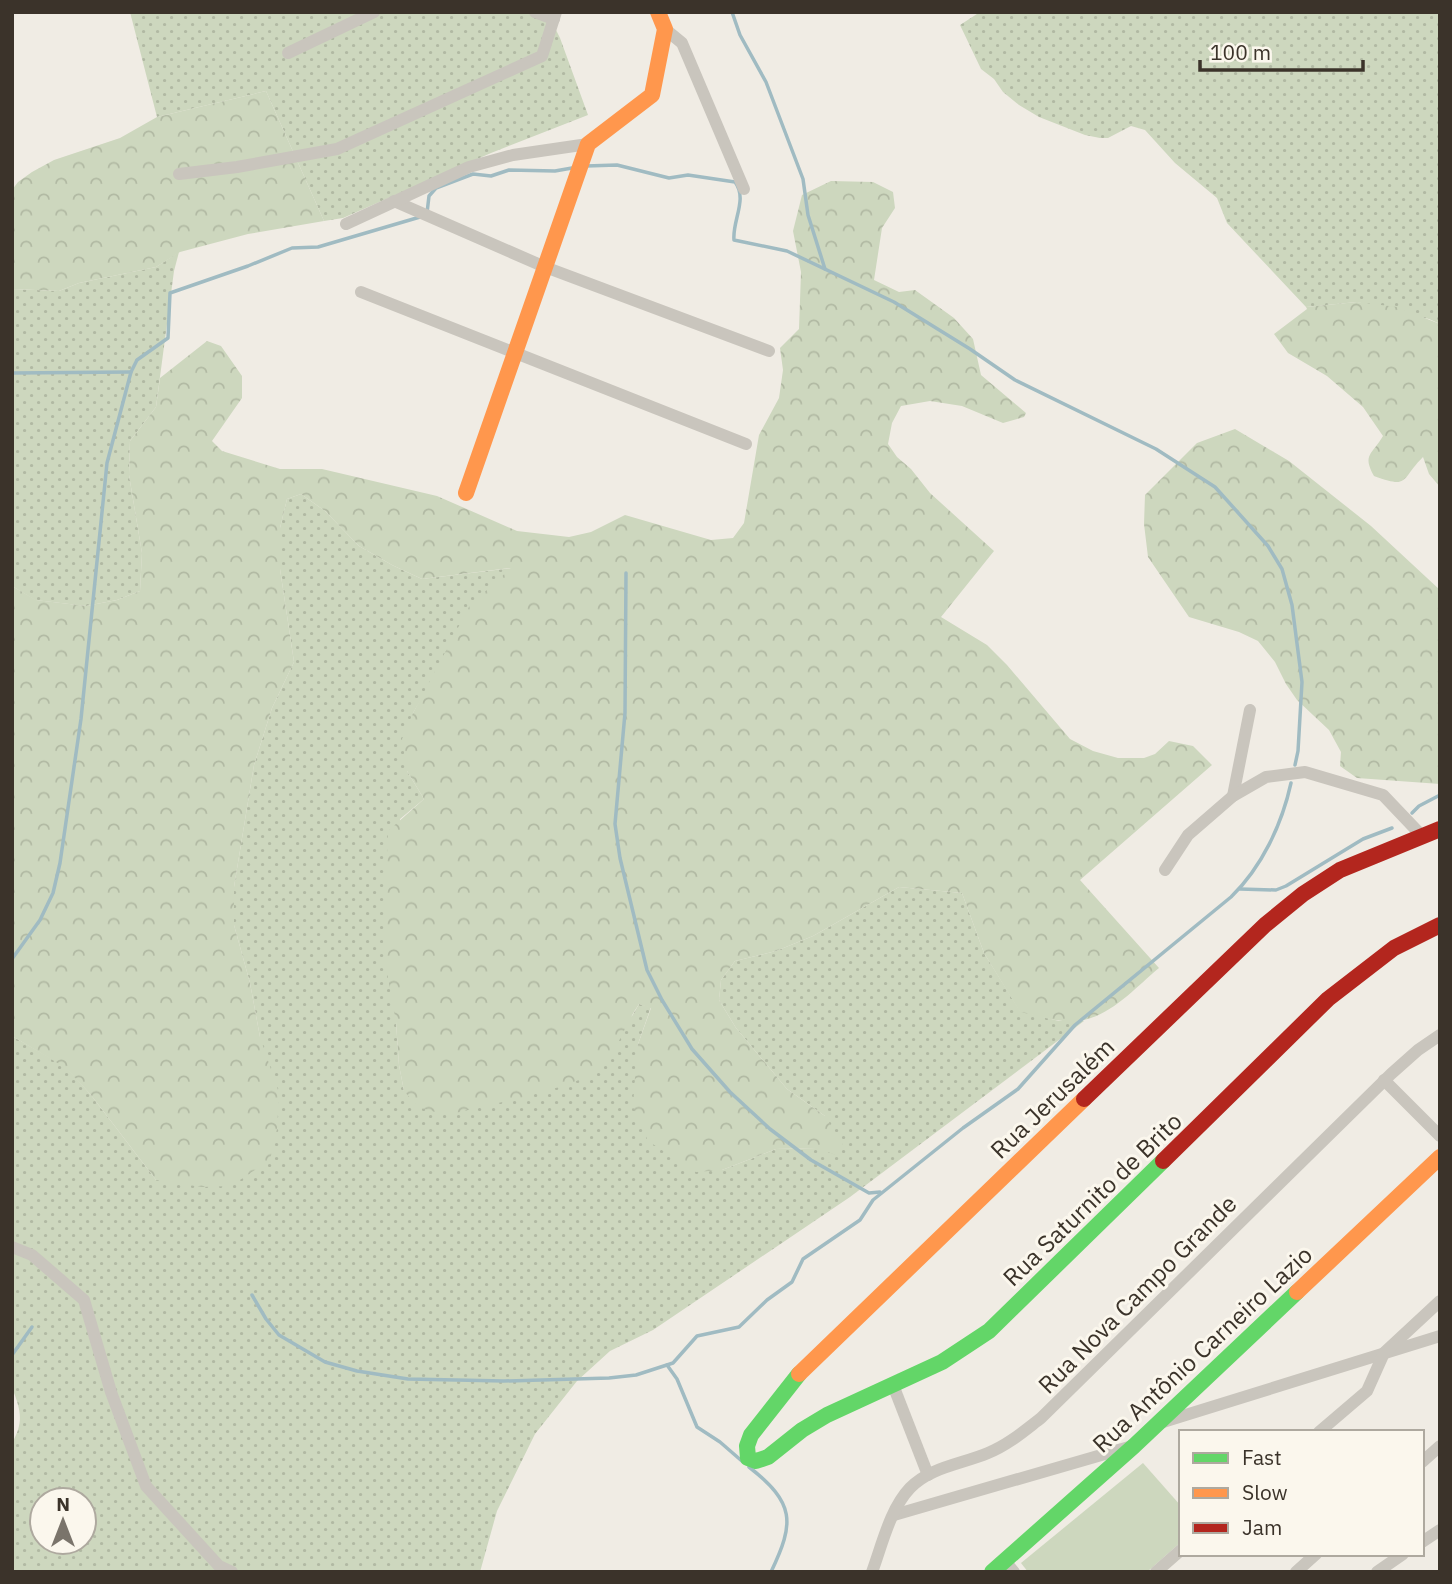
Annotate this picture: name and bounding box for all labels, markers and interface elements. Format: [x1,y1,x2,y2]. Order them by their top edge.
scale bar [1200,28,1363,72]
text: 100 m [1210,38,1271,66]
street label: Rua Jerusalém [983,1031,1121,1165]
street label: Rua Saturnito de Brito [996,1105,1188,1293]
street label: Rua Nova Campo Grande [1031,1188,1243,1400]
street label: Rua Antônio Carneiro Lazio [1085,1239,1319,1459]
legend [1179,1430,1424,1556]
text: Fast [1242,1443,1282,1471]
text: Slow [1242,1478,1288,1506]
north arrow [28,1486,98,1556]
text: N [56,1492,70,1516]
text: Jam [1242,1513,1282,1541]

